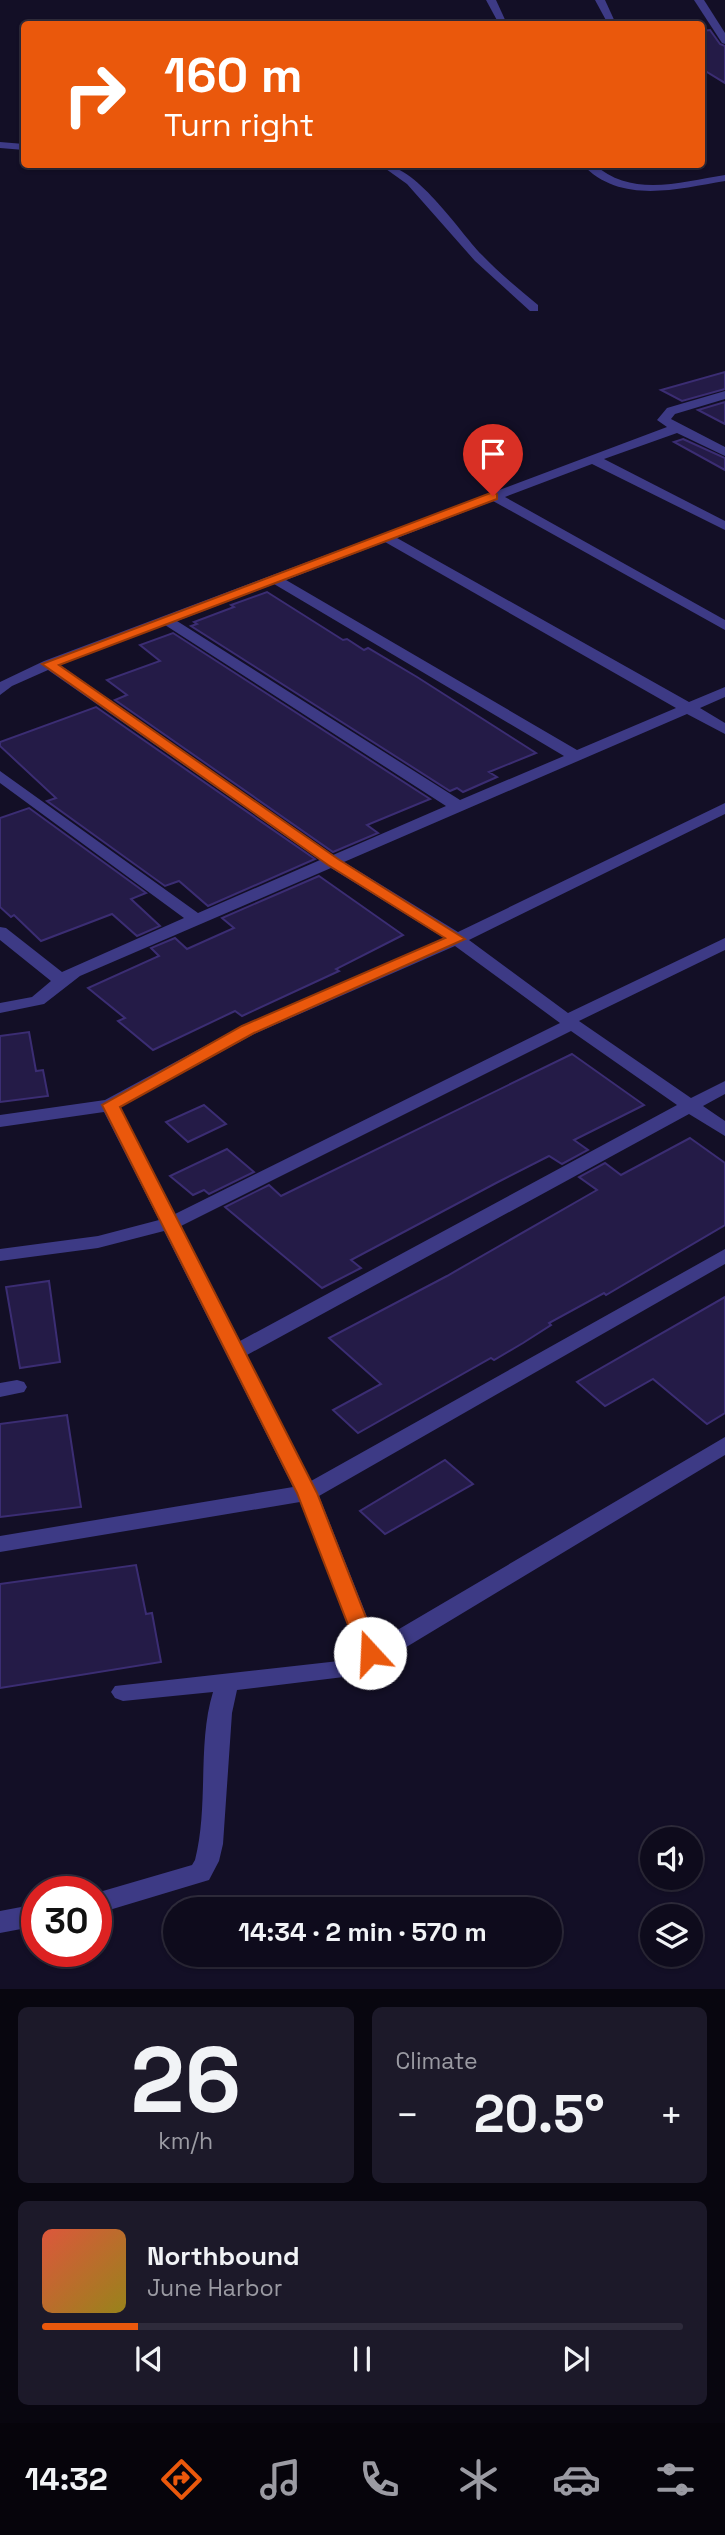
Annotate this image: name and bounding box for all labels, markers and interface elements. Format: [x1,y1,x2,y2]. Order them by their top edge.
text: 160 m [164,44,302,106]
icon: right [49,49,140,140]
text: Turn right [164,105,314,145]
pin [463,424,523,496]
icon: arrive [474,435,512,473]
position arrow [333,1616,407,1690]
map controls [640,1827,703,1967]
button: sound [640,1827,703,1890]
speed limit sign: 30 [21,1876,112,1967]
button: layers [640,1904,703,1967]
text: 14:34 · 2 min · 570 m [238,1915,487,1949]
text: 26 [131,2022,241,2139]
text: Climate [396,2046,478,2076]
text: 20.5° [474,2081,605,2147]
text: − [396,2091,419,2139]
text: + [659,2091,683,2139]
text: km/h [158,2126,213,2156]
text: Northbound [147,2239,300,2273]
text: June Harbor [147,2273,282,2303]
icon: previous [130,2340,168,2378]
icon: pause [343,2340,381,2378]
icon: next [557,2340,595,2378]
icon: directions [157,2455,206,2504]
icon: music [256,2455,305,2504]
icon: phone [355,2455,404,2504]
icon: climate [454,2455,503,2504]
icon: car [552,2455,601,2504]
icon: filters [651,2455,700,2504]
text: 14:32 [25,2459,108,2499]

